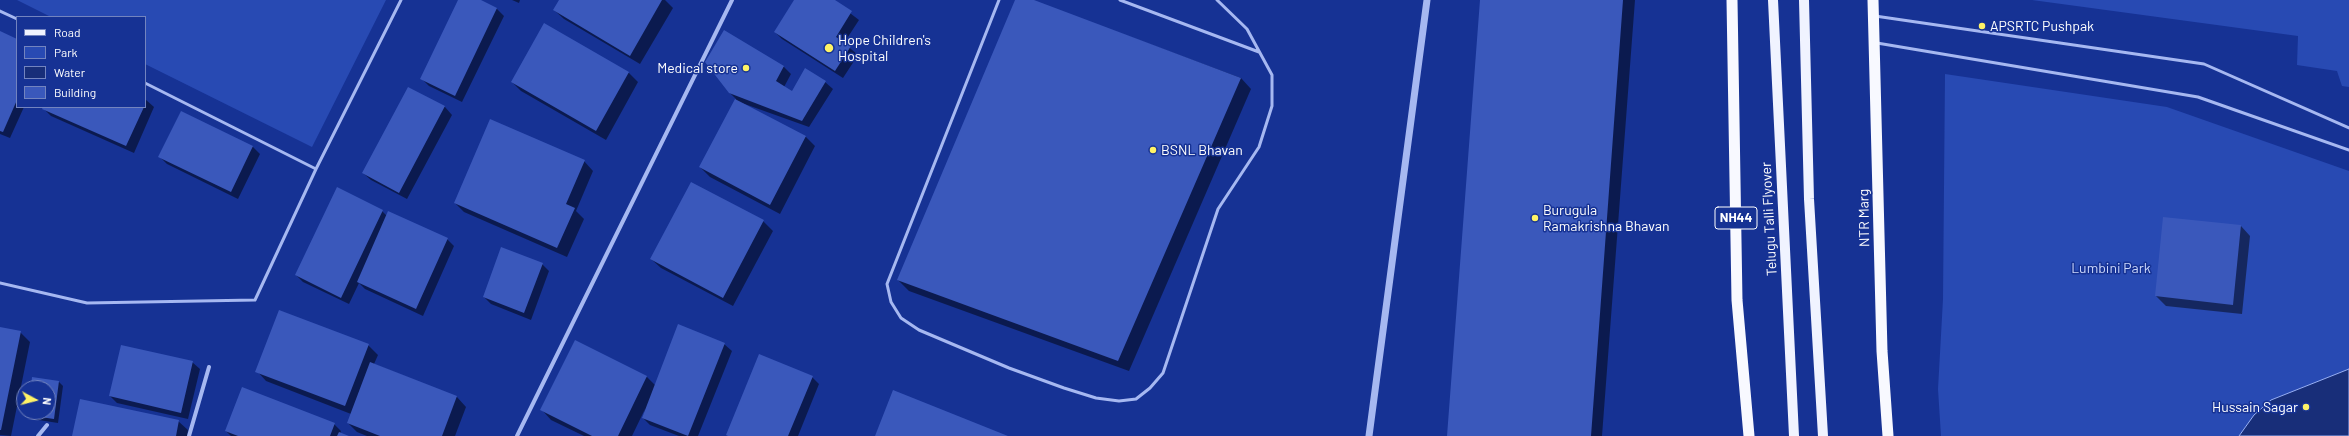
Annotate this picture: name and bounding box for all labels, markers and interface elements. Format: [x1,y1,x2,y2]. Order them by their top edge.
legend [16,16,146,108]
place label: APSRTC Pushpak [1990,18,2094,34]
marker: APSRTC Pushpak [1977,21,1987,31]
text: Road [54,25,81,39]
place label: Hope Children's Hospital [838,32,931,64]
marker: Hope Children's Hospital [823,42,835,54]
text: Park [54,45,78,59]
place label: Medical store [657,60,738,76]
marker: Medical store [741,63,751,73]
text: Water [54,65,85,79]
text: Building [54,85,96,99]
place label: BSNL Bhavan [1161,142,1243,158]
marker: BSNL Bhavan [1148,145,1158,155]
street label: Telugu Talli Flyover [1758,161,1780,277]
street label: NTR Marg [1855,189,1873,247]
place label: Burugula Ramakrishna Bhavan [1543,202,1670,234]
road number: NH44 [1715,207,1757,229]
marker: Burugula Ramakrishna Bhavan [1530,213,1540,223]
park label: Lumbini Park [2071,260,2151,276]
north arrow [16,380,56,420]
text: N [41,397,54,406]
place label: Hussain Sagar [2212,399,2298,415]
marker: Hussain Sagar [2301,402,2311,412]

